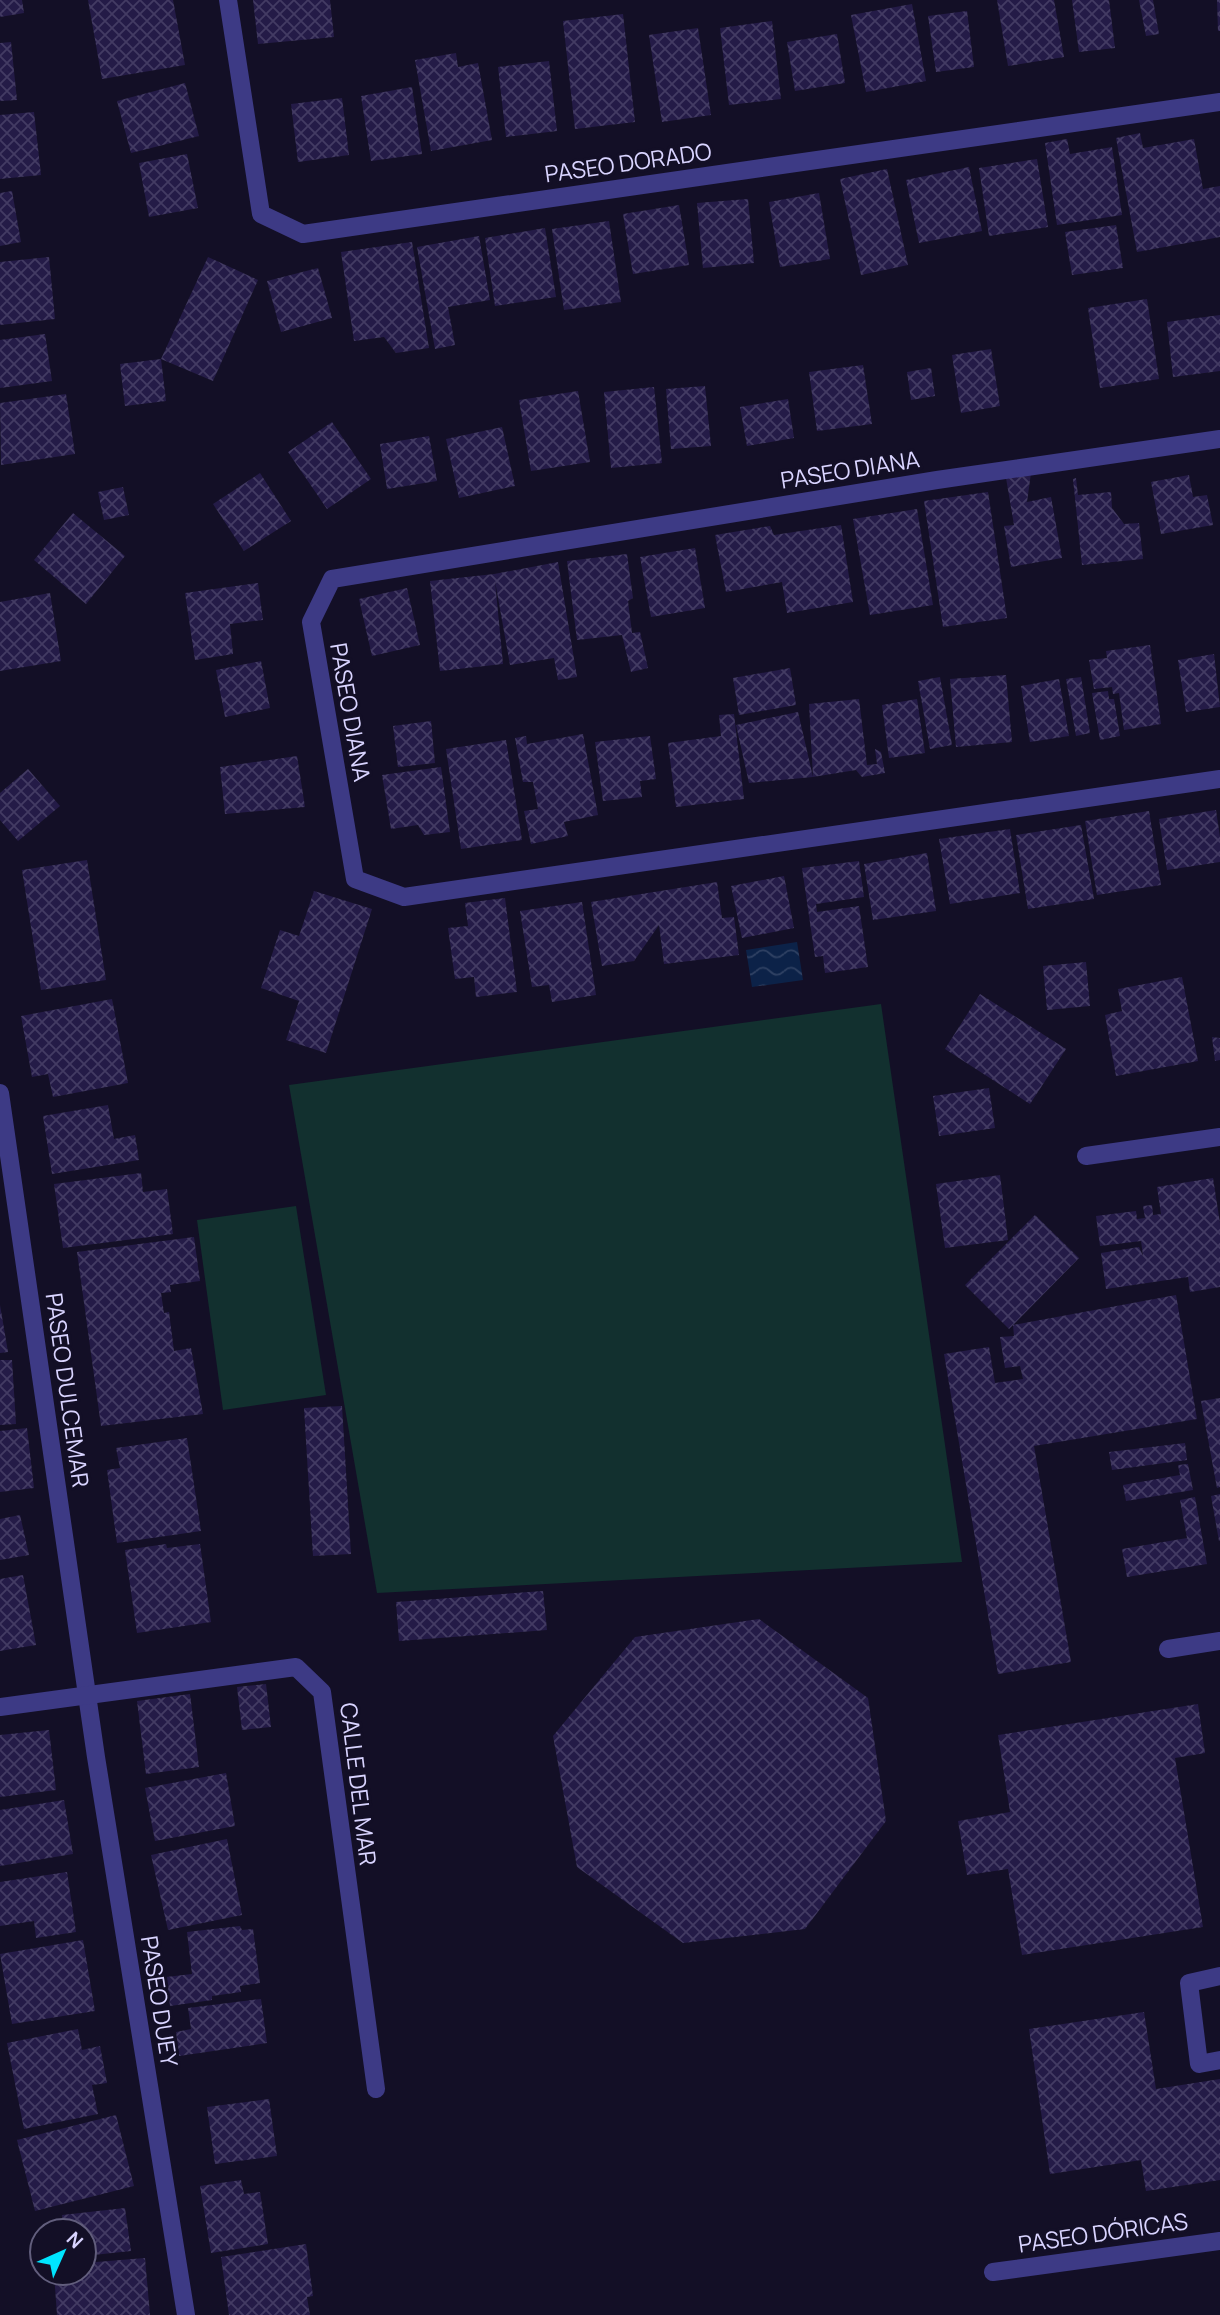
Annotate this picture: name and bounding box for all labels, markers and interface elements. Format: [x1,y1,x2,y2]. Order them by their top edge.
street label: PASEO DORADO [543,134,713,190]
street label: PASEO DIANA [778,442,922,496]
street label: PASEO DIANA [323,640,379,784]
street label: PASEO DULCEMAR [39,1291,97,1489]
street label: CALLE DEL MAR [333,1701,385,1867]
street label: PASEO DUEY [134,1933,186,2069]
street label: PASEO DÓRICAS [1016,2204,1190,2260]
north arrow [28,2217,98,2287]
text: N [61,2226,89,2254]

